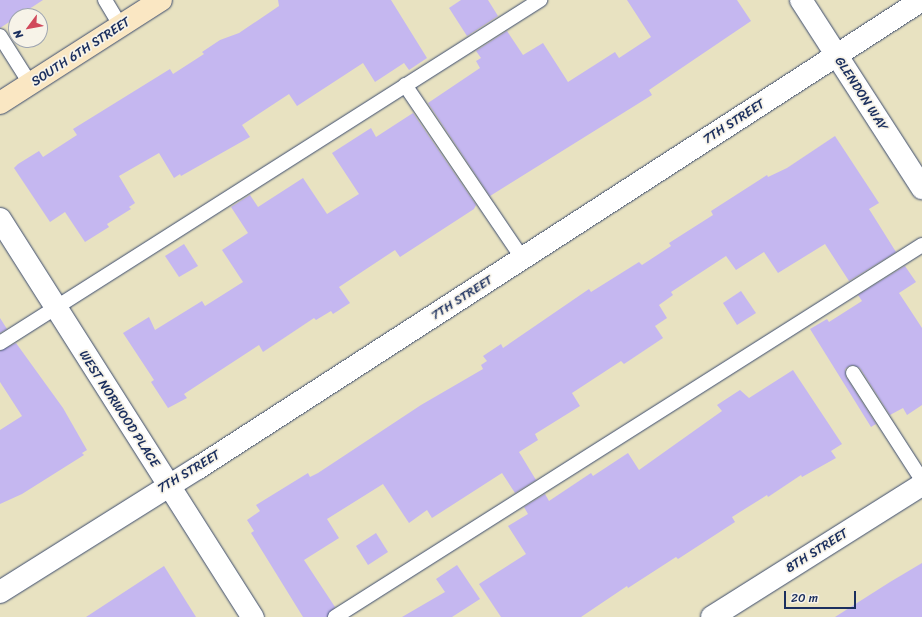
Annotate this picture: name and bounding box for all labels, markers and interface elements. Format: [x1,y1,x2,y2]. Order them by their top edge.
north arrow [8,8,48,48]
street label: SOUTH 6TH STREET [28,14,134,90]
text: N [8,26,28,42]
street label: GLENDON WAY [832,55,890,133]
street label: 7TH STREET [700,96,768,148]
street label: 7TH STREET [428,272,496,324]
street label: WEST NORWOOD PLACE [75,348,163,470]
street label: 7TH STREET [154,447,224,497]
street label: 8TH STREET [782,525,852,577]
scale bar [786,583,858,609]
text: 20 m [791,587,818,609]

